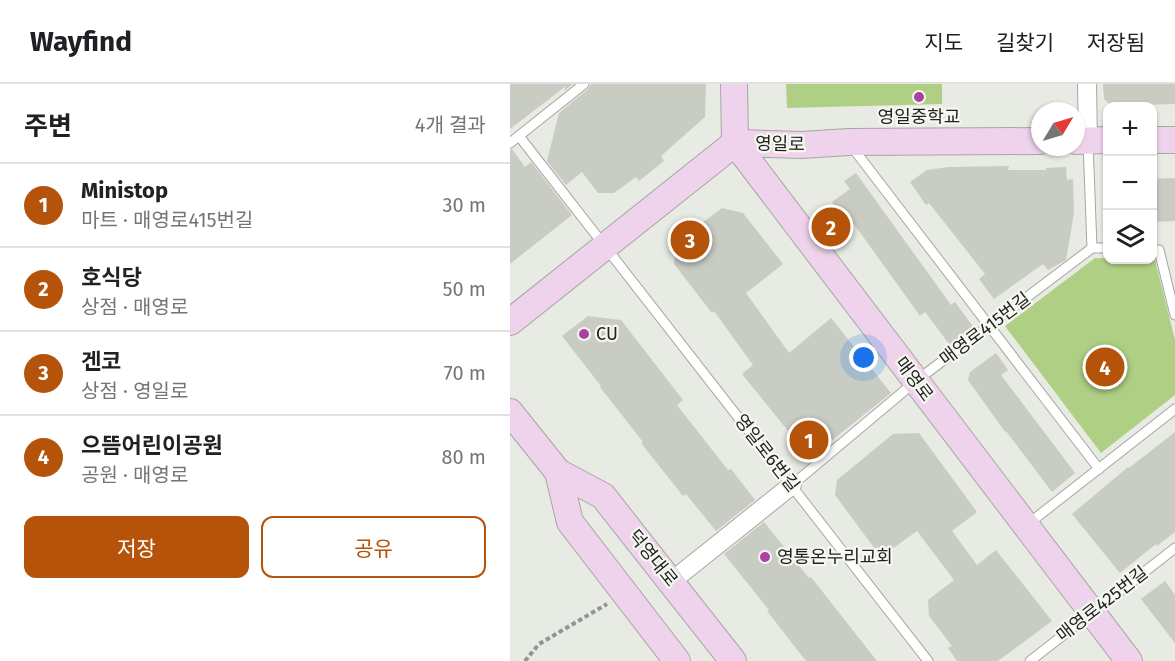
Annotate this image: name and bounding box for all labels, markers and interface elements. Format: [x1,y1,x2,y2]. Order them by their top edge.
text: Wayfind [30,25,132,58]
text: 지도 [924,30,963,56]
text: 길찾기 [996,30,1054,56]
text: 저장됨 [1087,30,1145,56]
marker: 영일중학교 [912,90,926,104]
north arrow [1031,102,1085,156]
map controls [1103,102,1157,264]
button: + [1103,102,1157,156]
place label: 영일중학교 [878,106,960,128]
text: 주변 [24,111,72,142]
text: 4개 결과 [415,113,486,137]
street label: 영일로 [755,133,805,155]
button: − [1103,156,1157,210]
text: Ministop [81,177,168,204]
text: 1 [39,193,48,217]
text: 30 m [442,193,486,217]
pin: 2 [812,204,850,250]
text: 마트 · 매영로415번길 [81,208,253,232]
button: layers [1103,210,1157,264]
pin: 3 [670,218,710,262]
text: 호식당 [81,264,142,291]
text: 2 [38,277,49,301]
text: 50 m [442,277,486,301]
street label: 매영로415번길 [935,288,1035,370]
text: 상점 · 매영로 [81,295,188,319]
place label: CU [596,323,618,345]
marker: CU [577,327,591,341]
your location [849,343,878,372]
pin: 4 [1086,344,1124,390]
text: 겐코 [81,348,121,375]
street label: 매영로 [890,353,938,405]
text: 3 [38,361,49,385]
text: 70 m [444,361,486,385]
text: 상점 · 영일로 [81,379,188,403]
street label: 영일로6번길 [730,410,804,496]
pin: 1 [790,418,828,462]
text: 으뜸어린이공원 [81,432,223,459]
text: 4 [38,445,49,469]
text: 80 m [441,445,486,469]
text: 공원 · 매영로 [81,463,188,487]
button: 저장 [24,516,249,578]
button: 공유 [261,516,486,578]
street label: 덕영대로 [624,525,682,591]
place label: 영통온누리교회 [777,546,893,568]
marker: 영통온누리교회 [758,550,772,564]
street label: 매영로425번길 [1052,561,1152,647]

